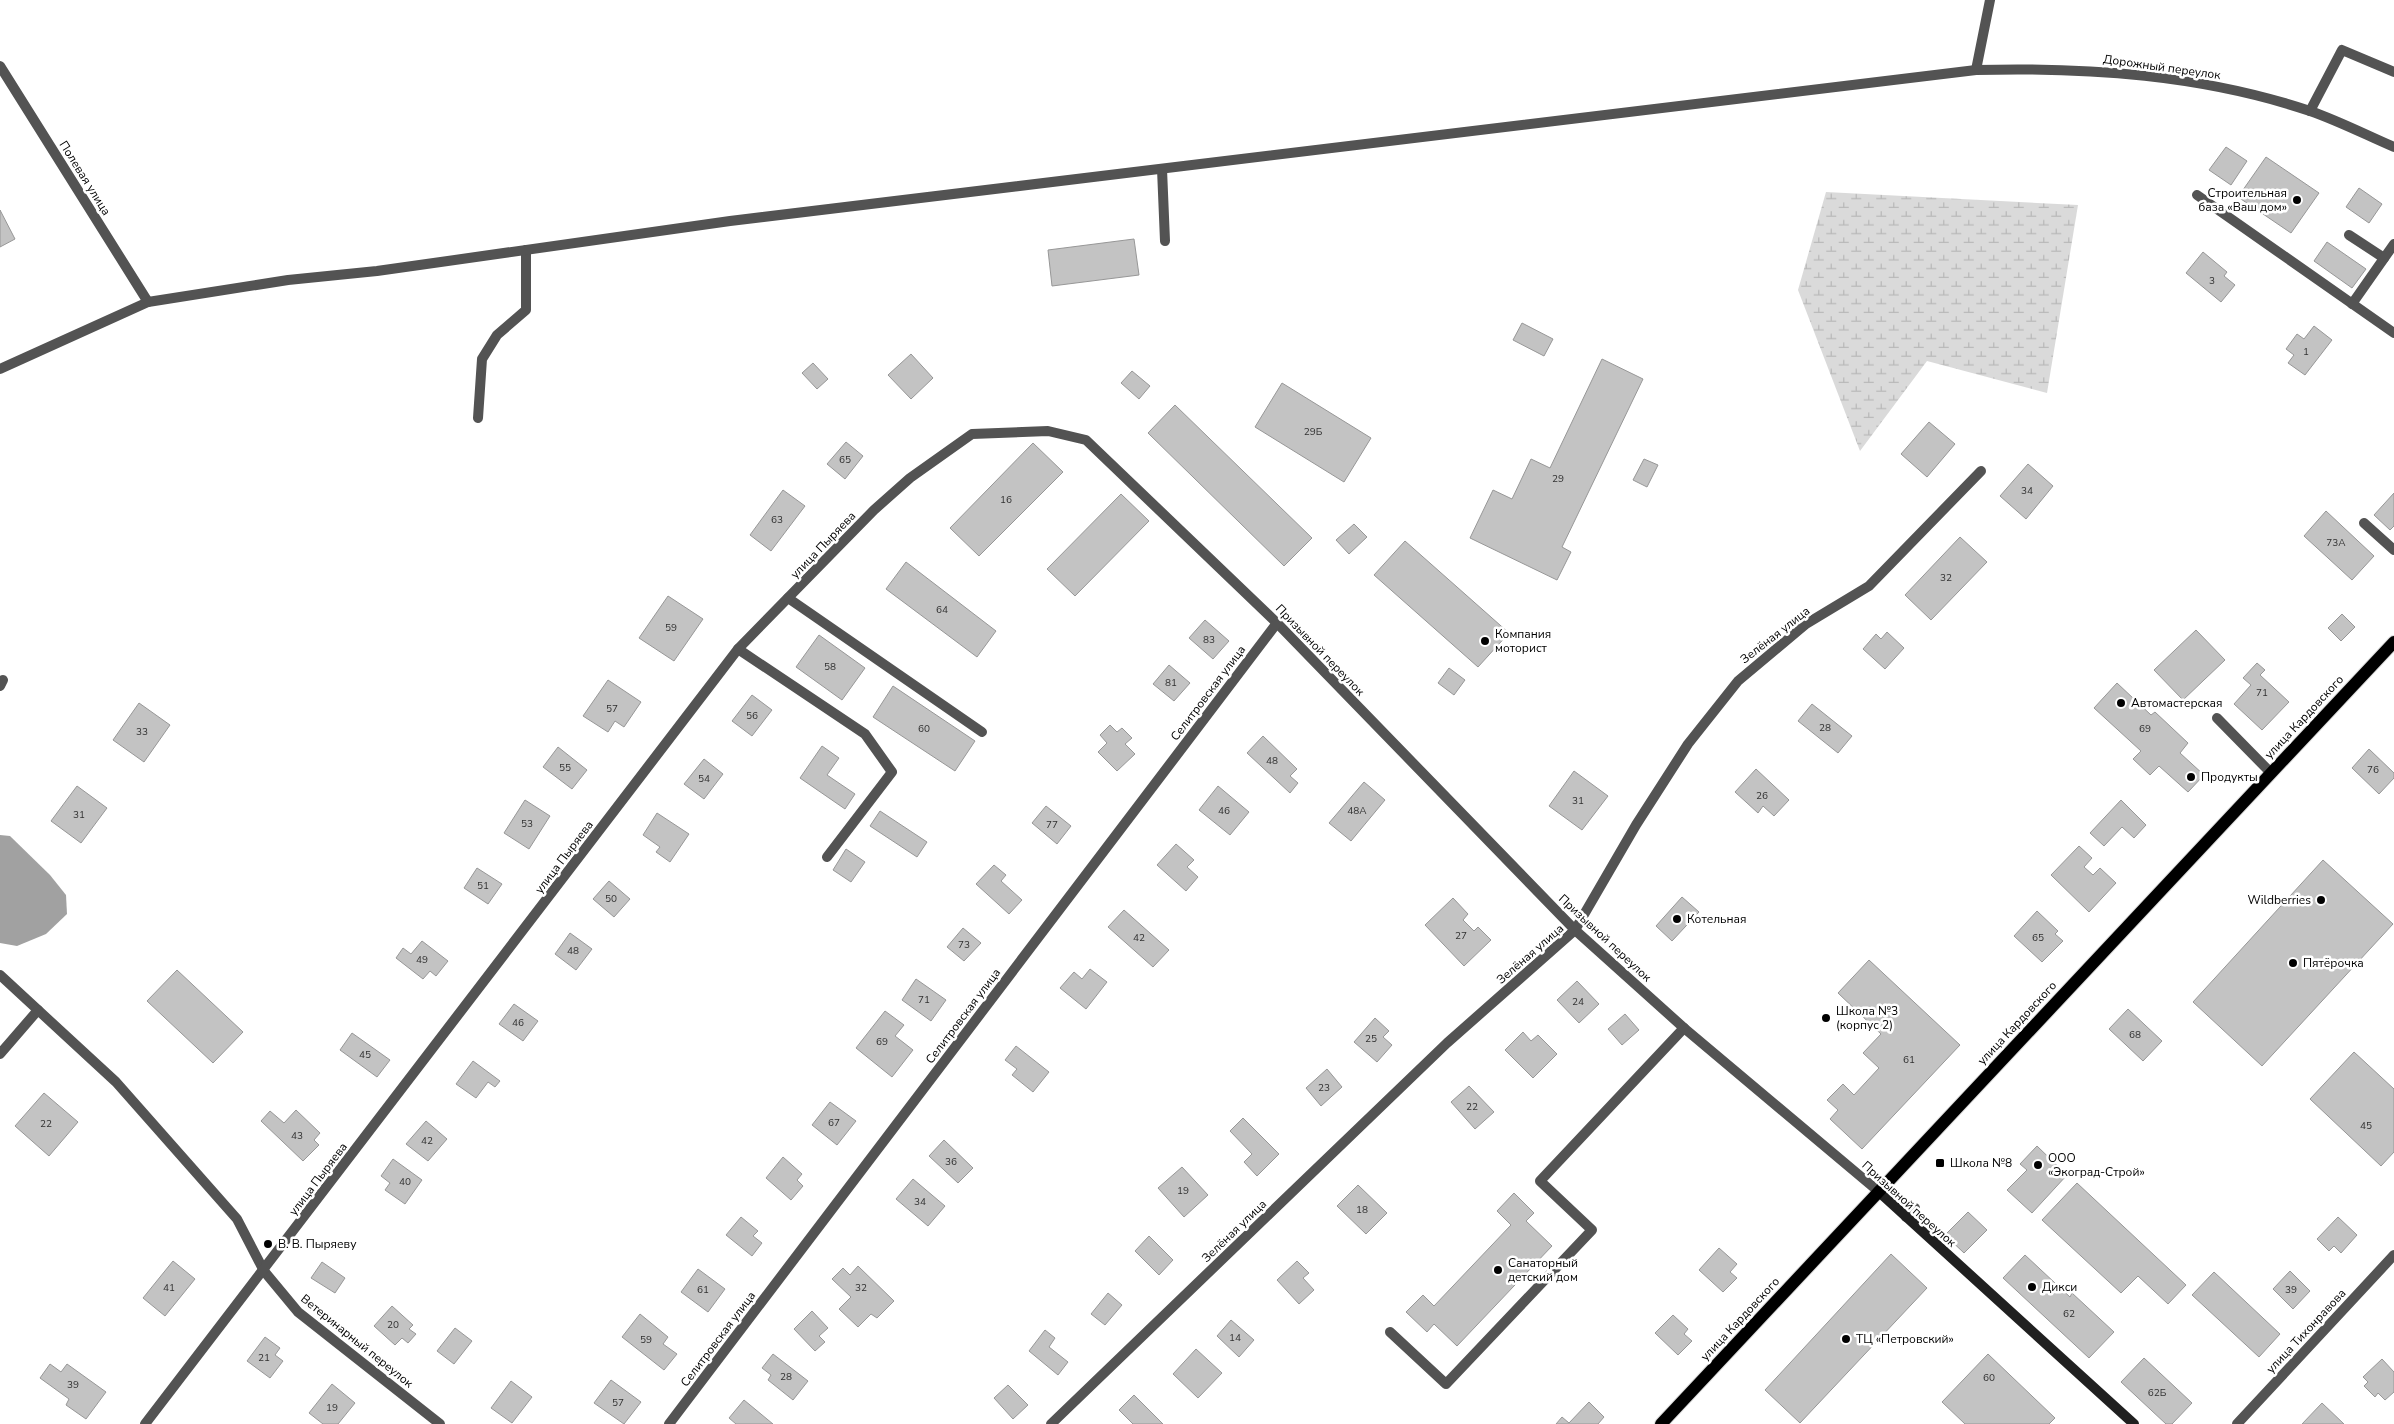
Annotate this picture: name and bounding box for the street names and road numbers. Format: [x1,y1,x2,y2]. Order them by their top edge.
street label: Дорожный переулок [2102,51,2222,83]
street label: Полевая улица [56,138,114,218]
street label: улица Пыряева [787,508,859,582]
street label: Призывной переулок [1272,601,1368,700]
street label: Зелёная улица [1737,603,1813,667]
street label: Селитровская улица [1167,642,1249,744]
street label: улица Кардовского [2261,672,2347,762]
street label: улица Пыряева [531,817,597,897]
street label: Призывной переулок [1555,891,1655,986]
street label: Зелёная улица [1493,920,1567,988]
street label: Селитровская улица [922,965,1004,1067]
street label: улица Кардовского [1974,978,2060,1068]
street label: улица Пыряева [285,1139,351,1219]
street label: Призывной переулок [1859,1157,1960,1251]
street label: Зелёная улица [1198,1196,1270,1266]
street label: улица Кардовского [1697,1274,1783,1364]
street label: улица Тихонравова [2263,1285,2349,1377]
street label: Селитровская улица [677,1288,759,1390]
street label: Ветеринарный переулок [298,1291,417,1392]

